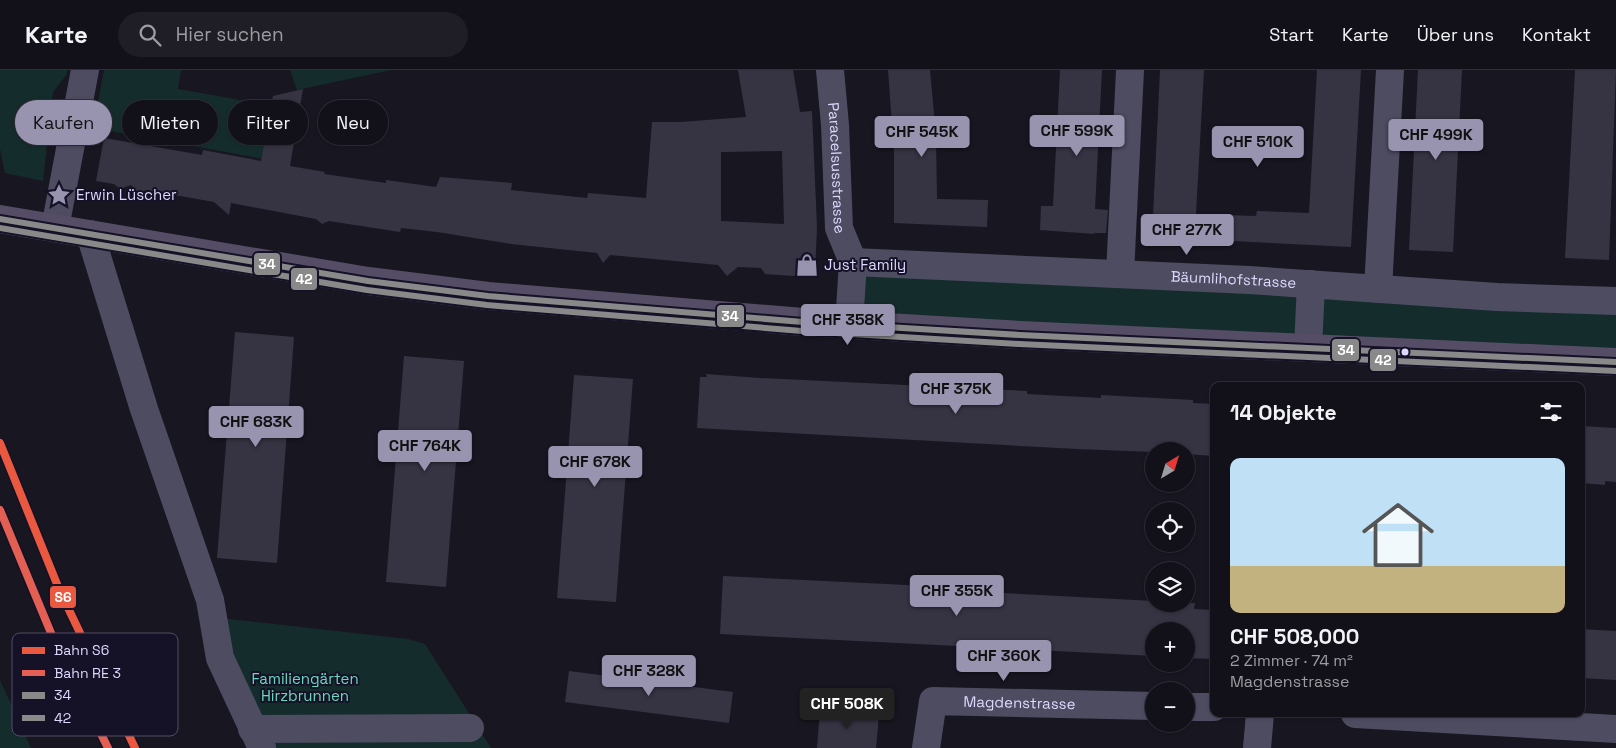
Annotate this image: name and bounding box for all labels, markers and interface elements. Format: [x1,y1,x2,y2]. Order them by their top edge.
search box [118,12,468,57]
text: Karte [25,19,88,50]
icon: search [136,21,164,49]
text: Hier suchen [176,22,284,47]
text: Start [1269,23,1314,46]
text: Karte [1342,23,1389,46]
text: Über uns [1417,23,1494,46]
text: Kontakt [1522,23,1591,46]
chip: Kaufen [15,100,112,145]
chip: Mieten [122,100,218,145]
chip: Filter [228,100,308,145]
chip: Neu [318,100,388,145]
street label: Paracelsusstrasse [824,101,850,236]
pin: CHF 599K [1025,114,1129,157]
pin: CHF 545K [870,116,974,158]
pin: CHF 499K [1384,118,1488,161]
text: CHF 599K [1041,120,1113,141]
text: CHF 545K [886,121,958,142]
text: CHF 499K [1399,124,1473,145]
pin: CHF 510K [1206,126,1310,168]
text: CHF 510K [1223,131,1293,152]
place icon: Erwin Lüscher [46,182,72,208]
place label: Erwin Lüscher [76,185,177,204]
pin: CHF 277K [1135,214,1239,256]
text: CHF 277K [1152,219,1222,240]
line badge: 34 [253,252,281,276]
shop icon: Just Family [794,252,820,278]
text: 34 [258,255,276,273]
place label: Just Family [824,255,906,274]
street label: Bäumlihofstrasse [1170,266,1297,292]
line badge: 42 [290,267,318,291]
text: 42 [295,270,313,288]
line badge: 34 [716,304,745,328]
pin: CHF 358K [796,304,900,346]
text: 34 [721,307,739,325]
text: CHF 358K [812,309,884,330]
line badge: 34 [1331,338,1360,362]
text: 34 [1337,341,1355,359]
unlabelled marker [1400,347,1410,357]
line badge: 42 [1369,348,1397,372]
text: 42 [1374,351,1392,369]
pin: CHF 375K [904,372,1008,415]
text: CHF 375K [920,378,992,399]
icon: filters [1537,398,1565,426]
text: 14 Objekte [1230,399,1337,426]
pin: CHF 683K [204,406,308,448]
text: CHF 683K [220,411,292,432]
pin: CHF 764K [373,430,477,472]
text: CHF 764K [389,435,461,456]
north arrow [1145,442,1195,492]
map controls [1145,442,1195,732]
pin: CHF 678K [543,446,647,488]
text: CHF 678K [559,451,631,472]
icon: home [1353,490,1443,580]
button: locate [1145,502,1195,552]
button: layers [1145,562,1195,612]
pin: CHF 355K [905,574,1009,617]
text: CHF 355K [921,580,993,601]
line badge: S6 [49,585,77,609]
text: S6 [54,588,72,606]
button: + [1145,622,1195,672]
text: CHF 508,000 [1230,623,1359,650]
legend [12,633,178,736]
pin: CHF 360K [952,640,1056,682]
text: Bahn S6 [54,641,109,659]
text: CHF 360K [967,645,1041,666]
text: 2 Zimmer · 74 m² [1230,650,1353,671]
pin: CHF 328K [597,654,701,697]
text: CHF 328K [613,660,685,681]
text: Bahn RE 3 [54,664,121,682]
park label: Familiengärten Hirzbrunnen [251,669,359,705]
text: Magdenstrasse [1230,671,1350,692]
button: − [1145,682,1195,732]
text: 34 [54,686,71,704]
pin: CHF 508K [795,688,899,730]
street label: Magdenstrasse [963,692,1076,713]
text: CHF 508K [811,693,884,714]
text: 42 [54,709,71,727]

